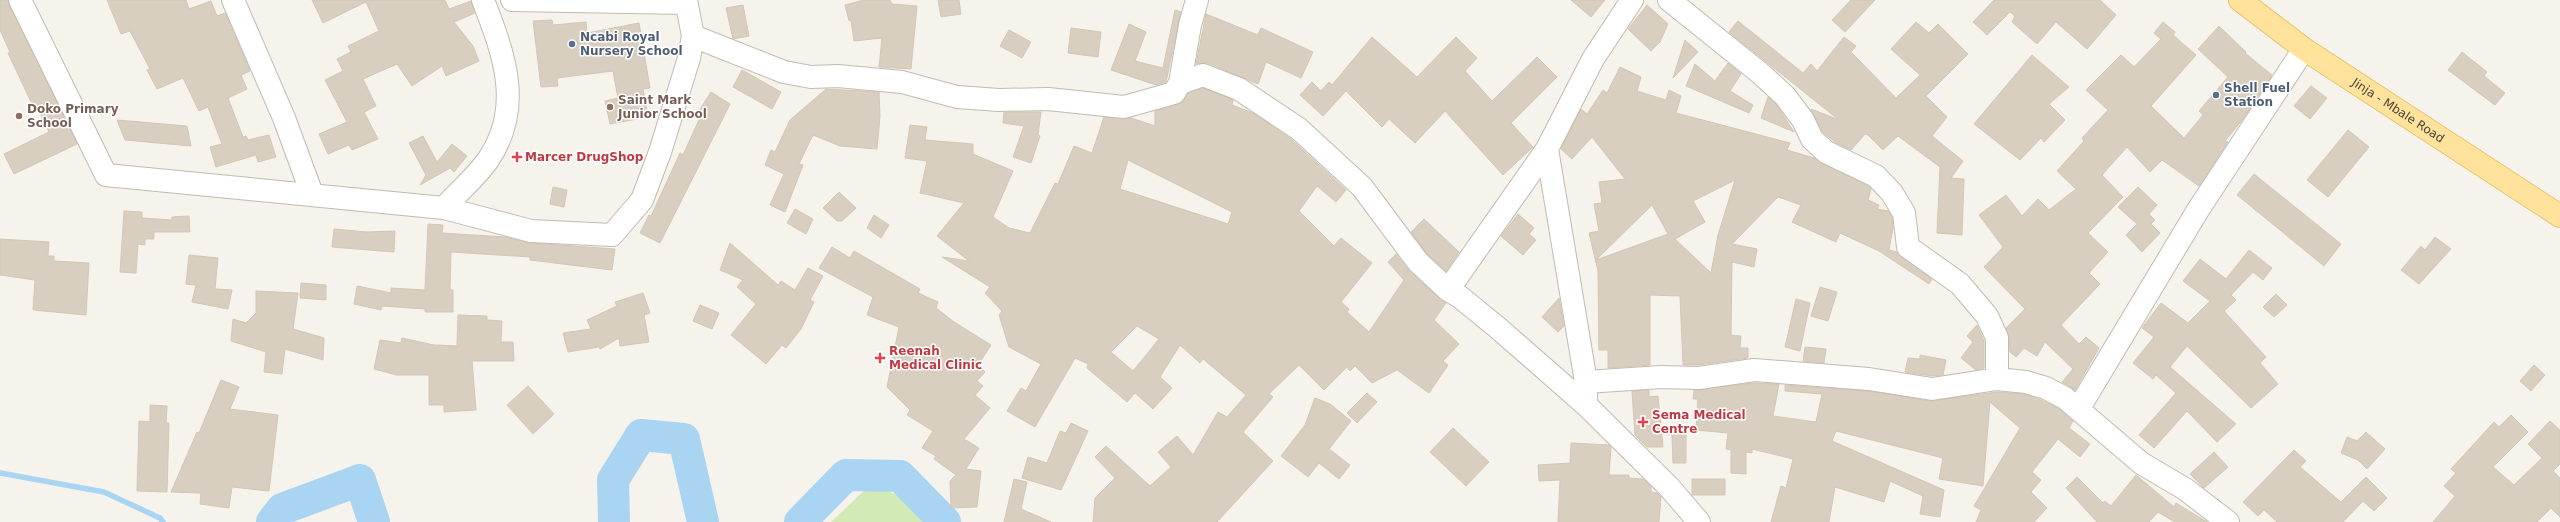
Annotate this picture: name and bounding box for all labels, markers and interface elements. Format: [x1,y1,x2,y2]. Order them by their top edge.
place label: Ncabi Royal Nursery School [580,30,683,58]
marker: Ncabi Royal Nursery School [567,39,577,49]
street label: Jinja - Mbale Road [2349,75,2447,146]
place label: Shell Fuel Station [2224,81,2290,109]
marker: Shell Fuel Station [2211,90,2221,100]
place label: Saint Mark Junior School [617,93,707,121]
place label: Doko Primary School [27,102,119,130]
marker: Saint Mark Junior School [605,102,615,112]
marker: Doko Primary School [14,111,24,121]
place label: Marcer DrugShop [525,150,644,164]
marker: Marcer DrugShop [512,152,522,162]
place label: Reenah Medical Clinic [889,344,982,372]
marker: Reenah Medical Clinic [874,352,886,364]
place label: Sema Medical Centre [1652,408,1746,436]
marker: Sema Medical Centre [1637,416,1649,428]

